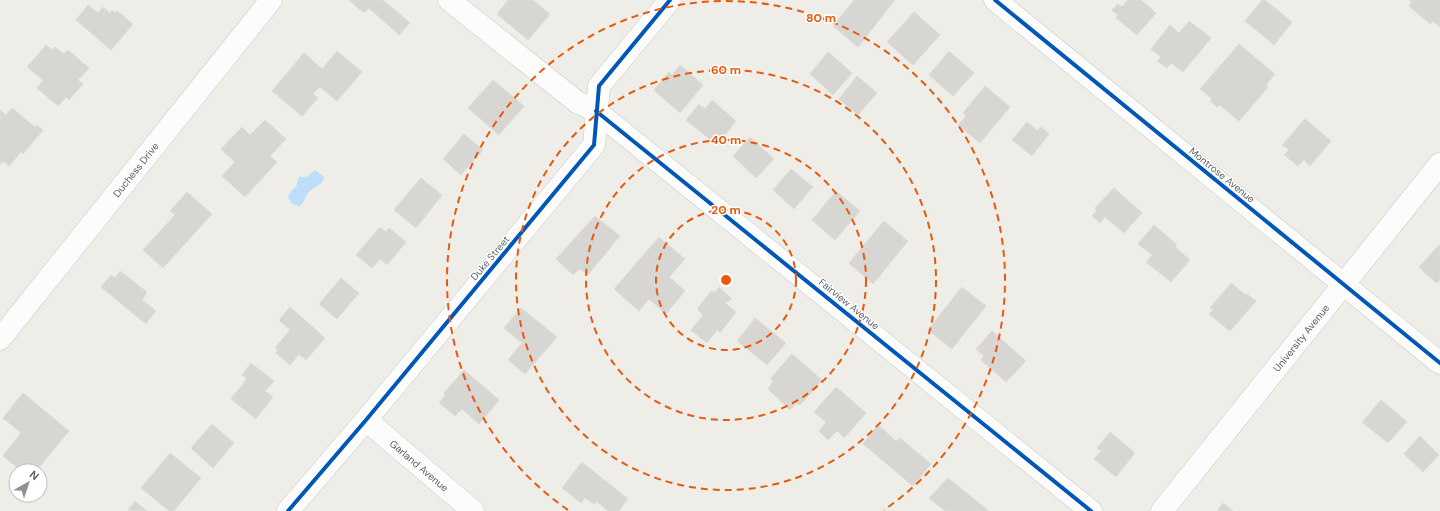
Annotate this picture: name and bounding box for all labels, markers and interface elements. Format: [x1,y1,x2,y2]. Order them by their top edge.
text: 80 m [806,10,836,26]
text: 60 m [711,62,741,78]
text: 40 m [711,132,741,148]
street label: Duchess Drive [110,139,161,199]
street label: Montrose Avenue [1187,145,1258,206]
text: 20 m [711,202,741,218]
street label: Duke Street [468,233,512,283]
centre of rings [719,273,733,287]
street label: Fairview Avenue [816,276,882,333]
street label: University Avenue [1270,301,1332,374]
street label: Garland Avenue [387,437,452,494]
north arrow [8,463,48,503]
text: N [27,467,42,483]

